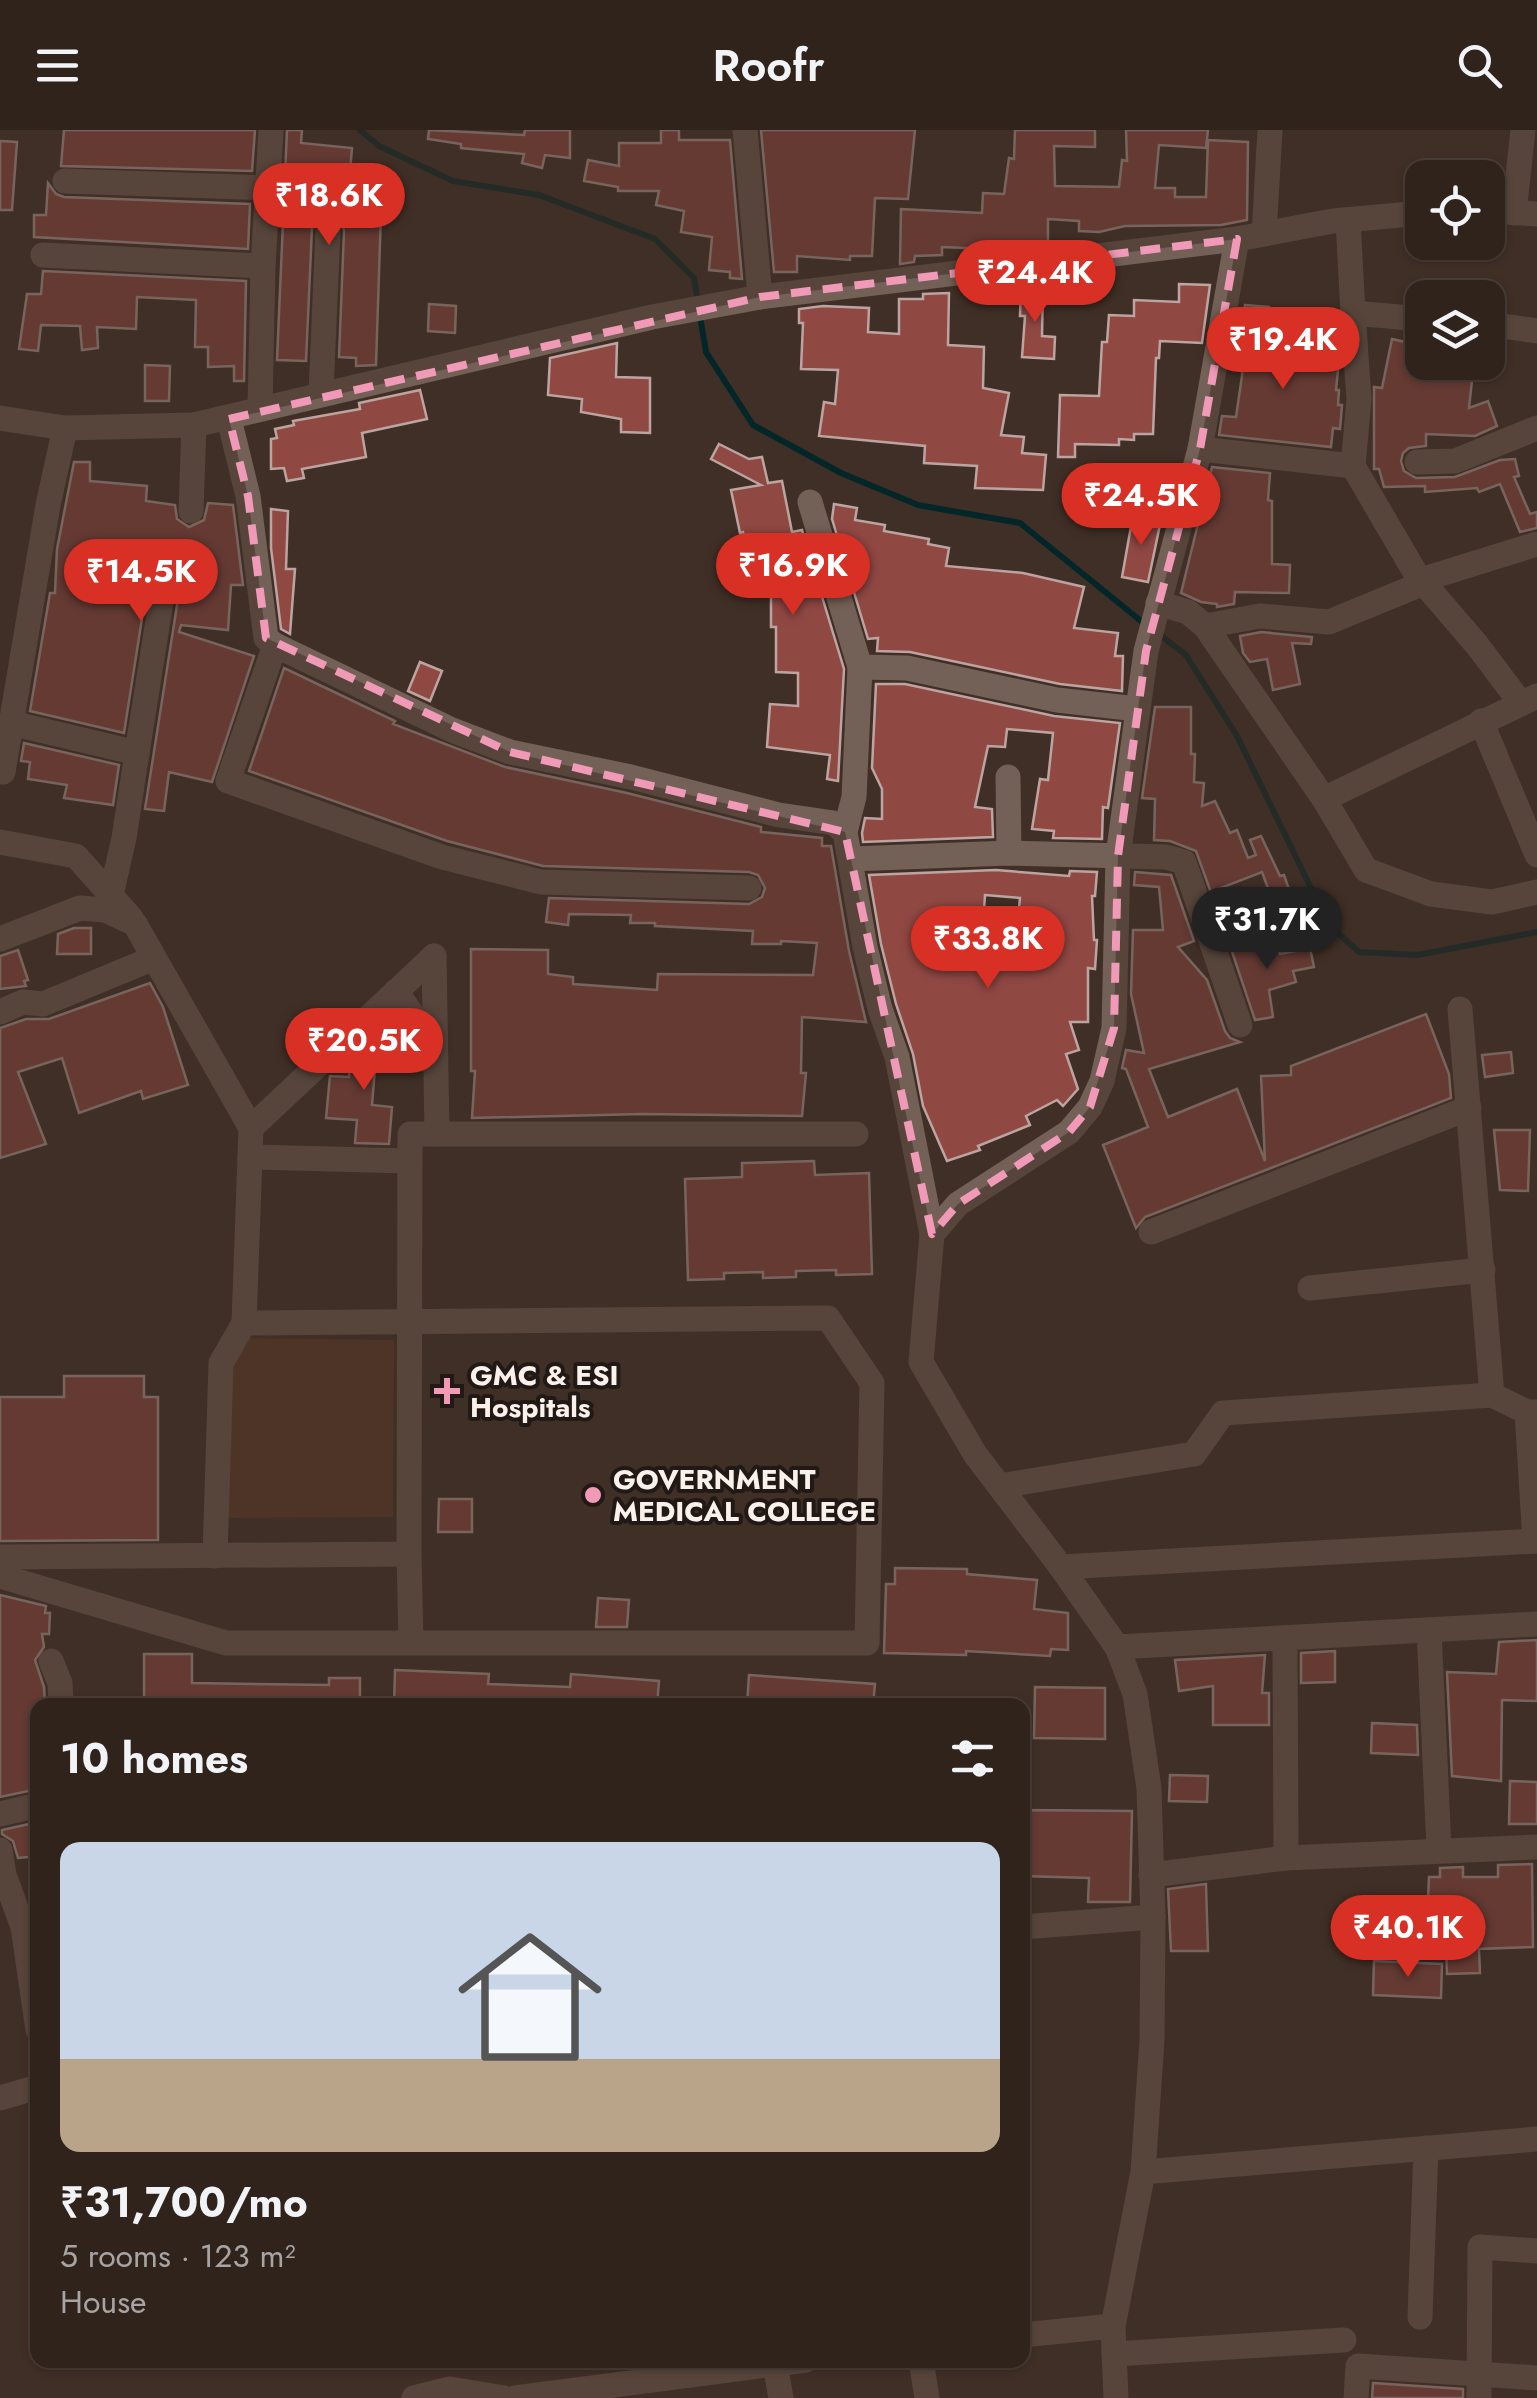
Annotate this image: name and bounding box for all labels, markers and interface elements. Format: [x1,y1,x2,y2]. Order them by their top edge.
text: Roofr [713,33,824,98]
icon: menu [30,38,85,93]
icon: search [1452,38,1507,93]
map controls [1405,160,1505,380]
button: locate [1405,160,1505,260]
pin: ₹18.6K [248,163,410,248]
text: ₹18.6K [275,172,383,218]
pin: ₹24.4K [954,240,1116,325]
text: ₹24.4K [977,249,1093,295]
button: layers [1405,280,1505,380]
pin: ₹19.4K [1202,307,1364,392]
text: ₹19.4K [1229,316,1337,362]
pin: ₹24.5K [1060,463,1222,548]
text: ₹24.5K [1084,472,1198,518]
pin: ₹16.9K [712,533,874,618]
pin: ₹14.5K [60,539,222,624]
text: ₹16.9K [738,542,848,588]
text: ₹14.5K [86,548,196,594]
pin: ₹31.7K [1186,887,1348,972]
text: ₹31.7K [1214,896,1320,942]
pin: ₹33.8K [907,906,1069,991]
text: ₹33.8K [933,915,1043,961]
pin: ₹20.5K [283,1008,445,1093]
text: ₹20.5K [307,1017,421,1063]
place label: GMC & ESI Hospitals [470,1355,619,1428]
marker: GMC & ESI Hospitals [434,1378,460,1404]
place label: GOVERNMENT MEDICAL COLLEGE [613,1459,876,1532]
marker: GOVERNMENT MEDICAL COLLEGE [582,1484,604,1506]
text: 10 homes [60,1728,248,1789]
icon: filters [945,1731,1000,1786]
pin: ₹40.1K [1327,1895,1489,1980]
text: ₹40.1K [1353,1904,1463,1950]
icon: home [440,1907,620,2087]
text: ₹31,700/mo [60,2172,308,2233]
text: 5 rooms · 123 m² [60,2233,295,2279]
text: House [60,2279,147,2325]

